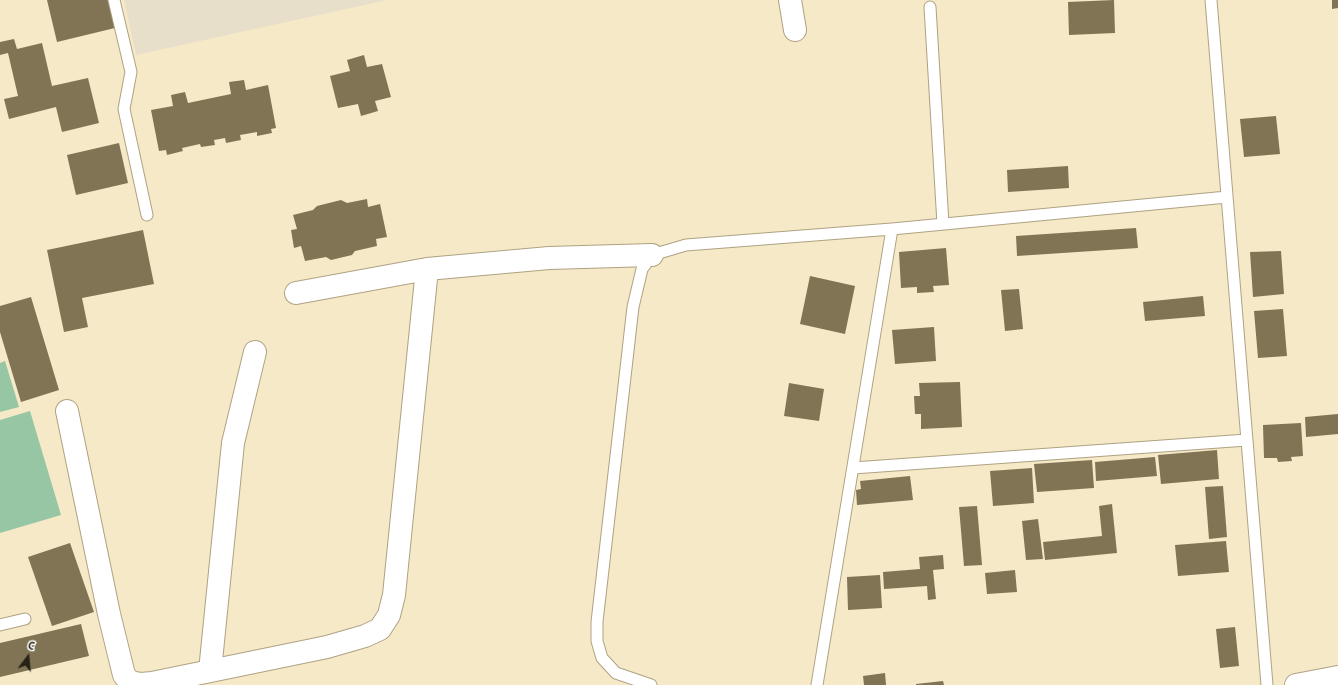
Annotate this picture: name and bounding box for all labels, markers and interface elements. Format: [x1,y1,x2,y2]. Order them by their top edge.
north arrow [8,637,48,677]
text: С [26,638,36,653]

